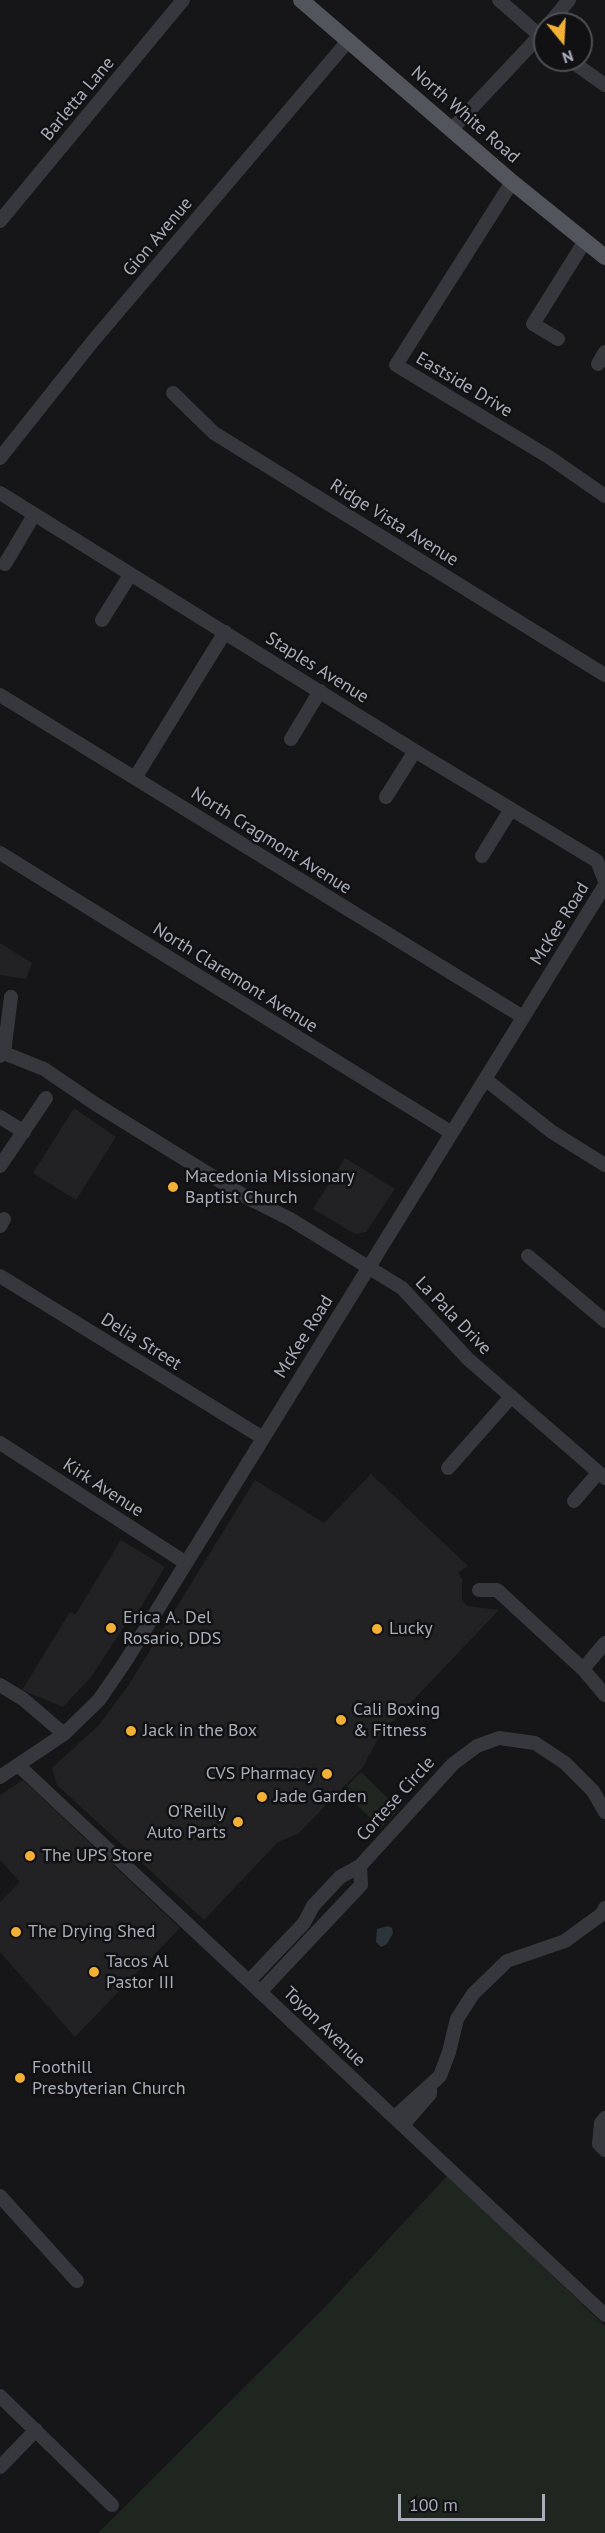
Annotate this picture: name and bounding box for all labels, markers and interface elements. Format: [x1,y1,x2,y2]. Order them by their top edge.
north arrow [533,12,593,72]
text: N [560,46,576,68]
street label: Barletta Lane [37,53,119,145]
street label: North White Road [406,62,524,168]
street label: Gion Avenue [119,193,197,281]
street label: Eastside Drive [412,348,516,422]
street label: Ridge Vista Avenue [326,475,462,571]
street label: Staples Avenue [262,628,372,708]
street label: North Cragmont Avenue [187,783,355,899]
street label: McKee Road [526,879,594,969]
street label: North Claremont Avenue [149,918,321,1038]
place label: Macedonia Missionary Baptist Church [185,1166,355,1208]
marker: Macedonia Missionary Baptist Church [166,1180,180,1194]
street label: La Pala Drive [410,1272,496,1360]
street label: McKee Road [270,1292,338,1382]
street label: Delia Street [97,1309,185,1375]
street label: Kirk Avenue [59,1454,147,1522]
place label: Erica A. Del Rosario, DDS [123,1607,221,1650]
place label: Lucky [389,1618,433,1640]
marker: Erica A. Del Rosario, DDS [104,1621,118,1635]
marker: Lucky [370,1622,384,1636]
place label: Cali Boxing & Fitness [353,1699,440,1742]
marker: Cali Boxing & Fitness [334,1713,348,1727]
place label: Jack in the Box [143,1720,257,1742]
marker: Jack in the Box [124,1724,138,1738]
street label: Cortese Circle [352,1752,440,1846]
place label: CVS Pharmacy [206,1763,315,1785]
marker: CVS Pharmacy [320,1767,334,1781]
place label: Jade Garden [274,1786,367,1808]
marker: Jade Garden [255,1790,269,1804]
place label: O'Reilly Auto Parts [147,1801,226,1844]
marker: O'Reilly Auto Parts [231,1815,245,1829]
place label: The UPS Store [42,1845,152,1867]
marker: The UPS Store [23,1849,37,1863]
place label: The Drying Shed [28,1921,155,1943]
marker: The Drying Shed [9,1925,23,1939]
place label: Tacos Al Pastor III [106,1951,174,1994]
marker: Tacos Al Pastor III [87,1965,101,1979]
street label: Toyon Avenue [278,1982,370,2072]
place label: Foothill Presbyterian Church [32,2057,186,2100]
marker: Foothill Presbyterian Church [13,2071,27,2085]
scale bar [401,2482,548,2520]
text: 100 m [409,2493,458,2516]

